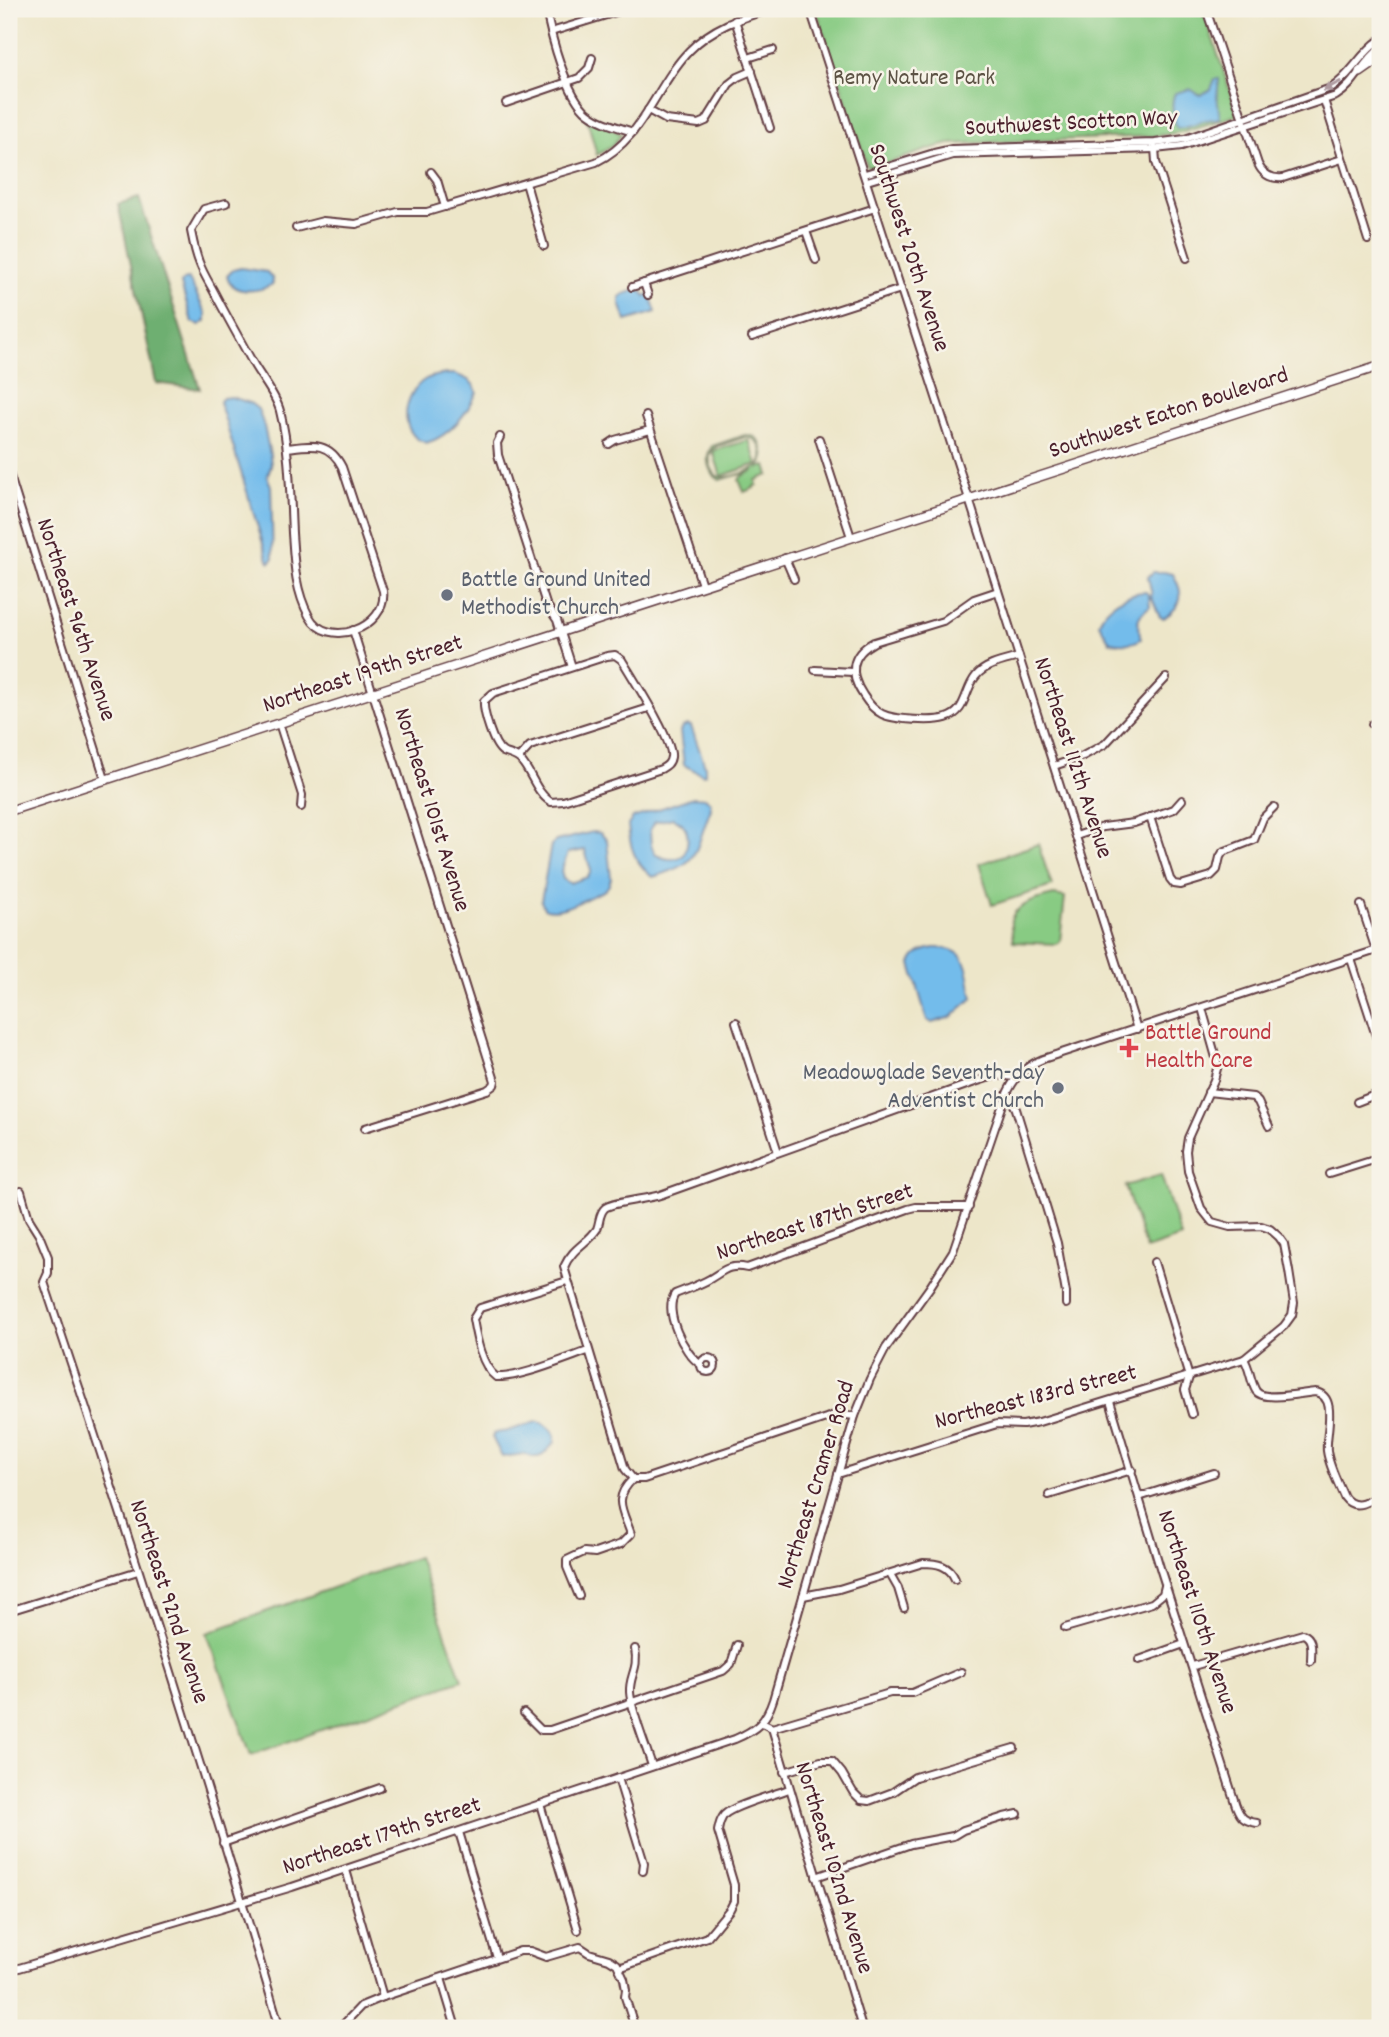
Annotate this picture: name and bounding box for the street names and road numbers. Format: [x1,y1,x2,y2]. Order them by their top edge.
street label: Southwest Scotton Way [964,101,1179,147]
street label: Southwest 20th Avenue [858,140,958,356]
street label: Southwest Eaton Boulevard [1045,359,1293,469]
street label: Northeast 96th Avenue [26,514,124,726]
street label: Northeast 199th Street [259,627,468,723]
street label: Northeast 112th Avenue [1023,653,1121,863]
street label: Northeast 101st Avenue [384,704,478,916]
street label: Northeast 187th Street [712,1175,918,1271]
street label: Northeast 183rd Street [931,1356,1141,1440]
street label: Northeast Cramer Road [769,1377,865,1593]
street label: Northeast 92nd Avenue [119,1496,217,1708]
street label: Northeast 110th Avenue [1147,1506,1245,1718]
street label: Northeast 102nd Avenue [785,1758,881,1978]
street label: Northeast 179th Street [278,1789,486,1885]

